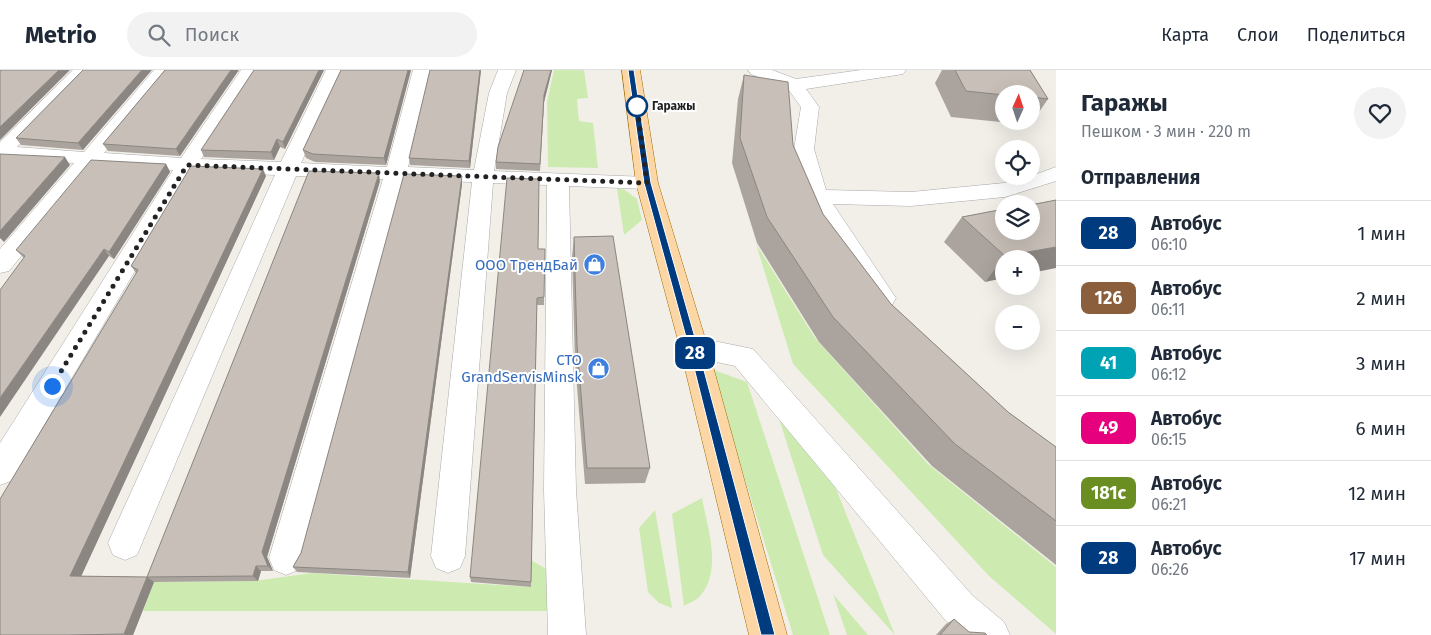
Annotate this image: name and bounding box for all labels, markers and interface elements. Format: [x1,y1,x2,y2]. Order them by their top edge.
search box [127,12,477,57]
text: Metrio [25,21,97,49]
icon: search [145,21,173,49]
text: Поиск [185,23,239,46]
text: Карта [1161,24,1209,46]
text: Слои [1237,24,1279,46]
text: Поделиться [1307,24,1406,46]
north arrow [995,85,1040,130]
map controls [995,85,1040,350]
button: heart [1354,87,1406,139]
text: Гаражы [1081,89,1168,117]
marker: Гаражы [626,95,648,117]
place label: Гаражы [652,99,695,113]
text: Пешком · 3 мин · 220 m [1081,122,1251,141]
button: locate [995,140,1040,185]
text: Отправления [1081,166,1200,189]
button: layers [995,195,1040,240]
text: Автобус [1151,212,1222,235]
text: 28 [1099,222,1118,244]
text: 1 мин [1357,222,1406,245]
text: 06:10 [1151,235,1188,254]
button: + [995,250,1040,295]
shop icon: ООО ТрендБай [582,253,606,277]
place label: ООО ТрендБай [475,256,578,274]
text: Автобус [1151,277,1222,300]
text: 126 [1095,287,1122,309]
text: 2 мин [1356,287,1406,310]
text: 06:11 [1151,300,1185,319]
button: − [995,305,1040,350]
line badge: 28 [672,337,718,369]
text: 28 [685,342,705,364]
text: Автобус [1151,342,1222,365]
place label: СТО GrandServisMinsk [461,351,582,386]
text: 41 [1100,352,1117,374]
text: 3 мин [1356,352,1406,375]
shop icon: СТО GrandServisMinsk [586,357,610,381]
text: 06:12 [1151,365,1187,384]
your location [40,374,65,399]
text: Автобус [1151,407,1222,430]
text: 49 [1099,417,1118,439]
text: 6 мин [1355,417,1406,440]
text: 06:15 [1151,430,1187,449]
text: Автобус [1151,472,1222,495]
text: 181с [1091,482,1126,504]
text: 12 мин [1348,482,1406,505]
text: 06:21 [1151,495,1187,514]
text: Автобус [1151,537,1222,560]
text: 28 [1099,547,1118,569]
text: 17 мин [1349,547,1406,570]
text: 06:26 [1151,560,1189,579]

